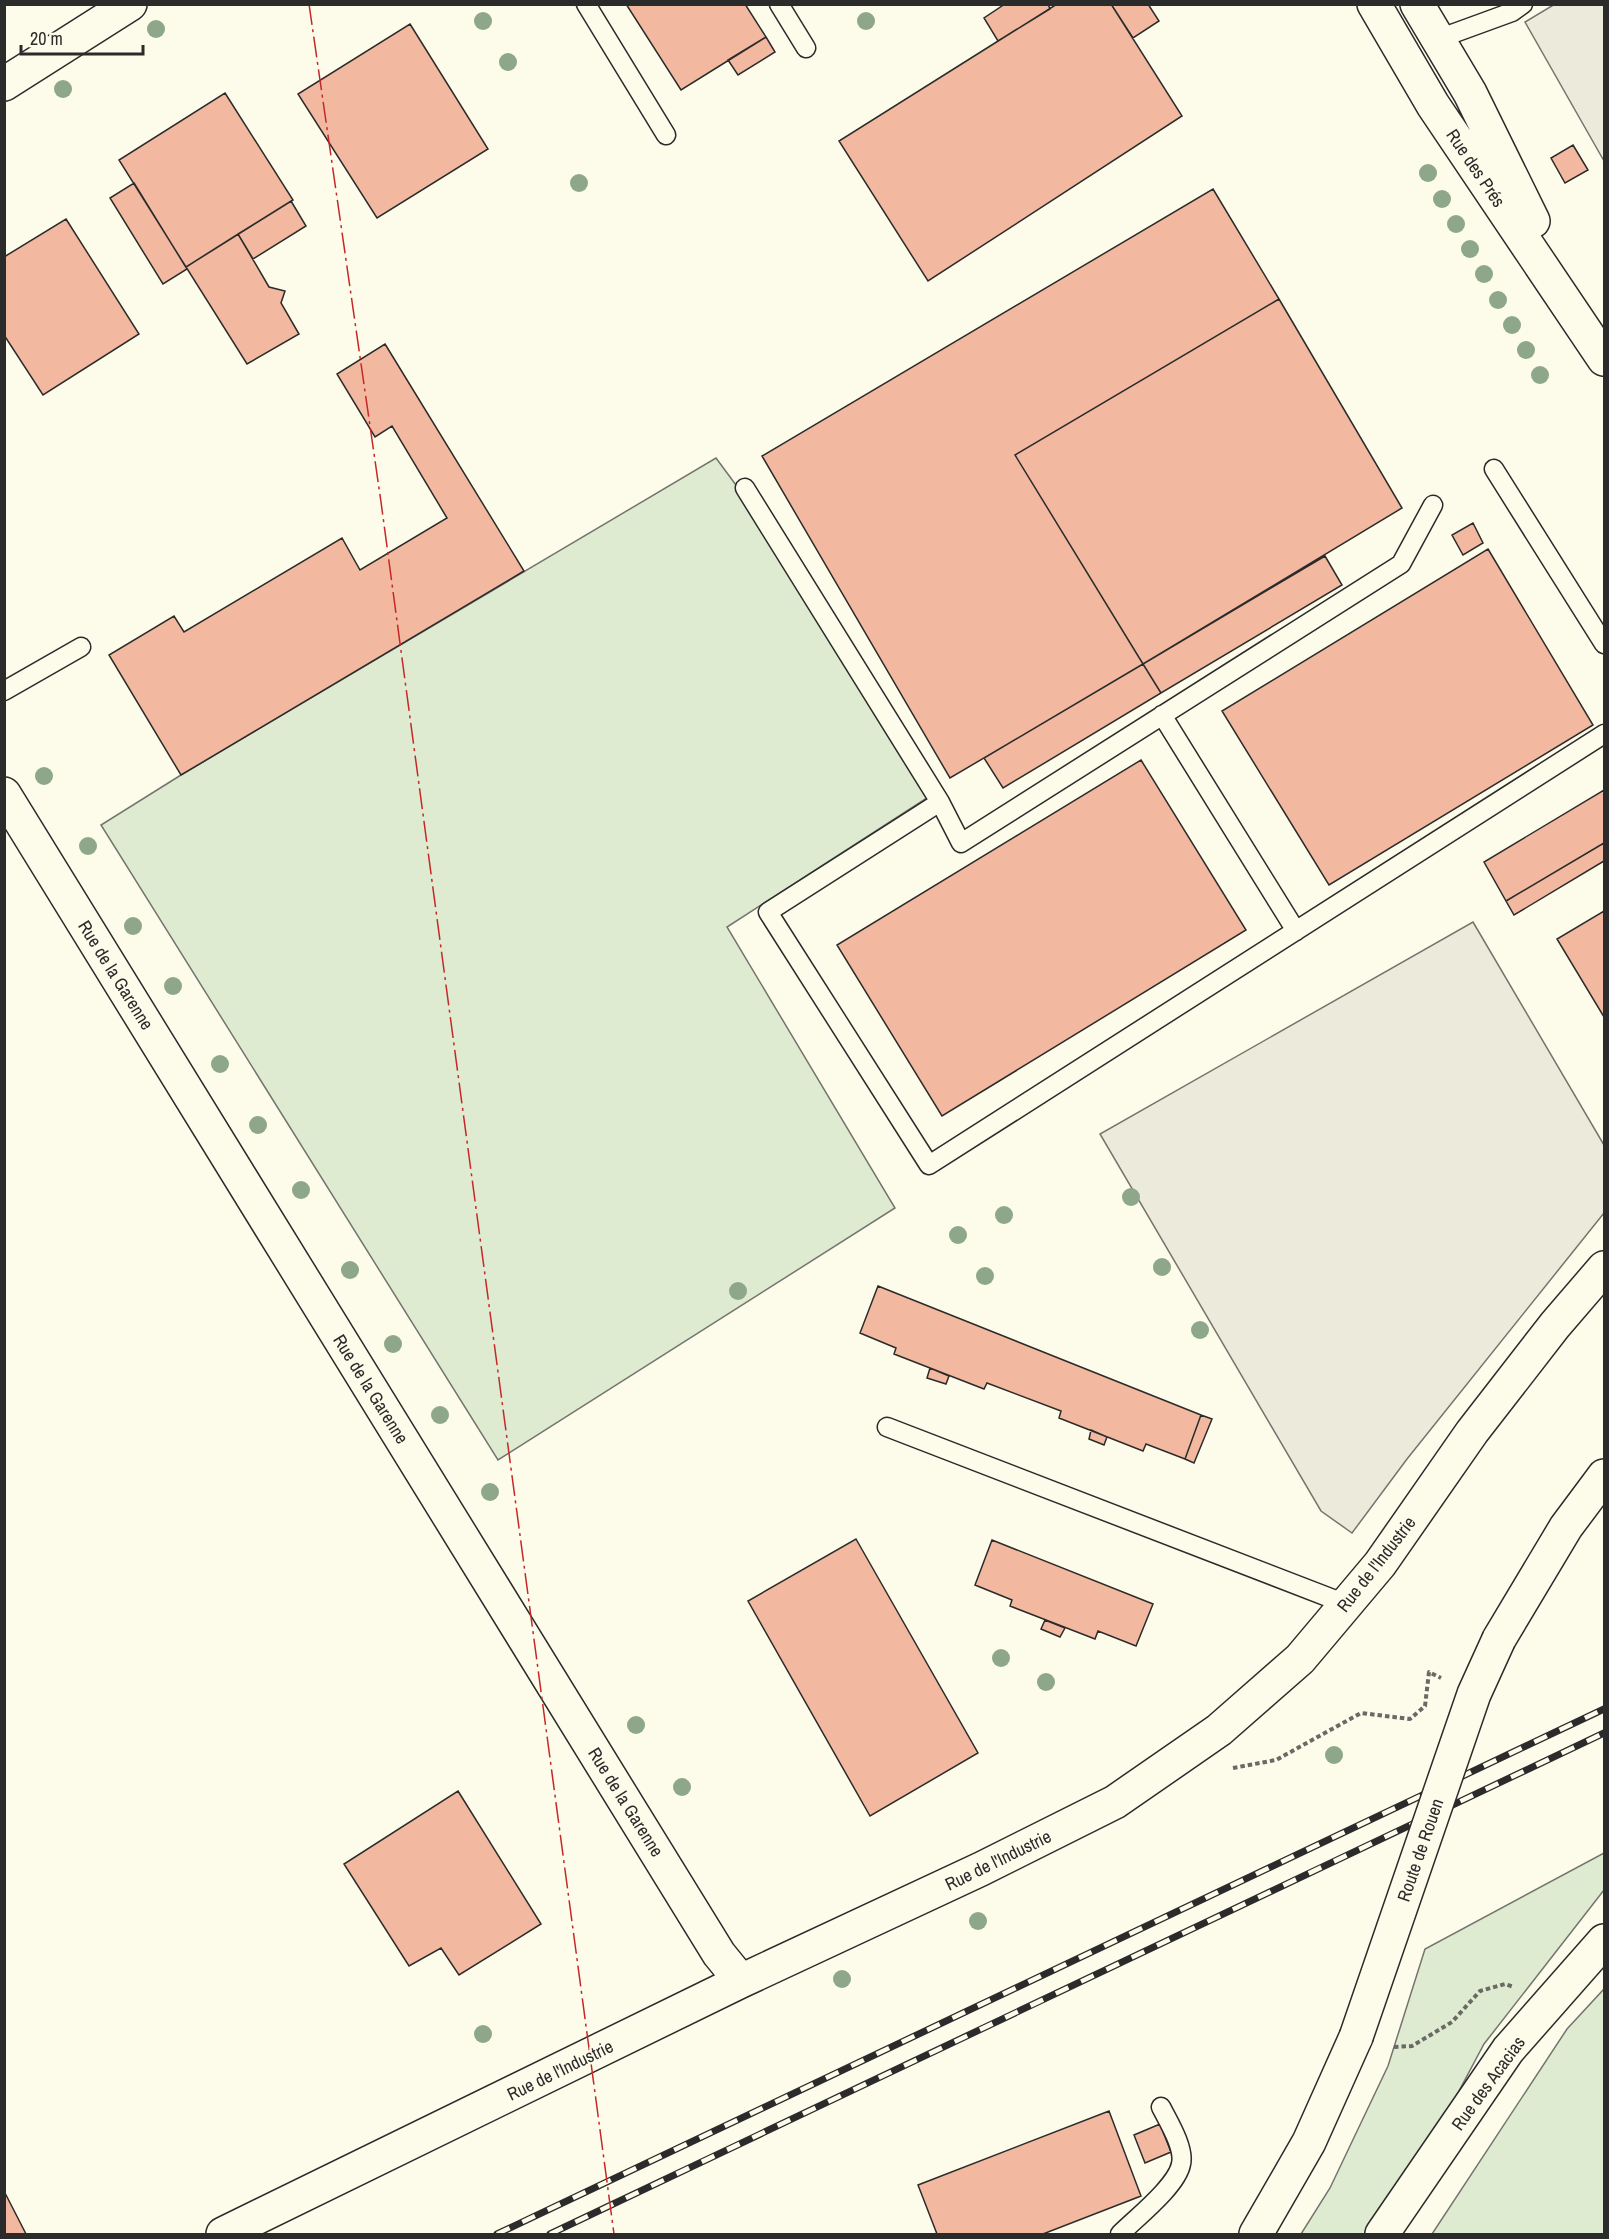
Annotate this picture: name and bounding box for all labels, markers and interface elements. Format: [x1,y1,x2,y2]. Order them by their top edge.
scale bar [21,18,142,56]
text: 20 m [30,26,63,51]
street label: Rue des Prés [1441,124,1511,212]
street label: Rue de la Garenne [72,915,160,1035]
street label: Rue de la Garenne [327,1329,415,1449]
street label: Rue de l'Industrie [1331,1511,1421,1617]
street label: Rue de la Garenne [582,1742,670,1862]
street label: Route de Rouen [1391,1795,1449,1905]
street label: Rue de l'Industrie [941,1824,1055,1896]
street label: Rue des Acacias [1445,2031,1531,2135]
street label: Rue de l'Industrie [503,2034,617,2106]

